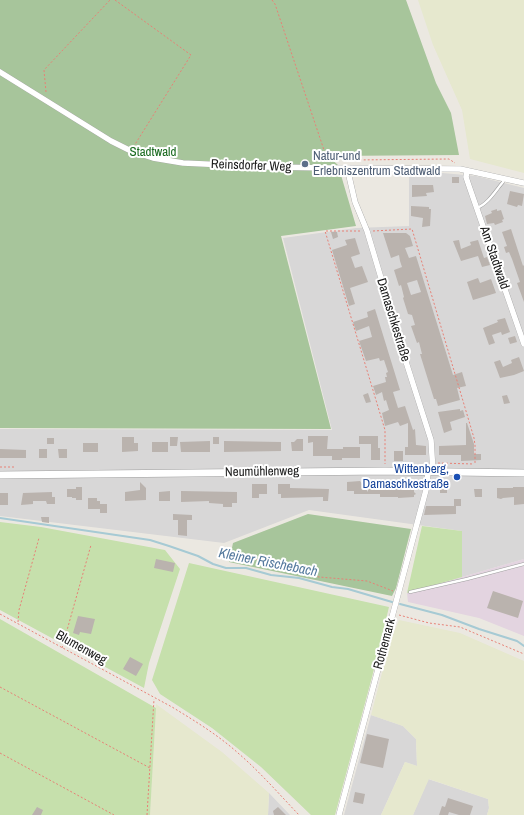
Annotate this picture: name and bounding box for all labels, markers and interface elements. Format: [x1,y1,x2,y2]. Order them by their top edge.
park label: Stadtwald [130,145,176,161]
place label: Natur-und Erlebniszentrum Stadtwald [313,149,440,180]
street label: Reinsdorfer Weg [211,157,291,175]
marker: Natur-und Erlebniszentrum Stadtwald [300,159,310,169]
street label: Am Stadtwald [476,224,512,292]
street label: Damaschkestraße [373,276,413,364]
place label: Wittenberg, Damaschkestraße [363,462,449,493]
street label: Neumühlenweg [225,464,299,480]
marker: Wittenberg, Damaschkestraße [452,472,462,482]
water label: Kleiner Rischebach [217,545,319,581]
street label: Rothemark [371,617,399,671]
street label: Blumenweg [53,628,109,668]

